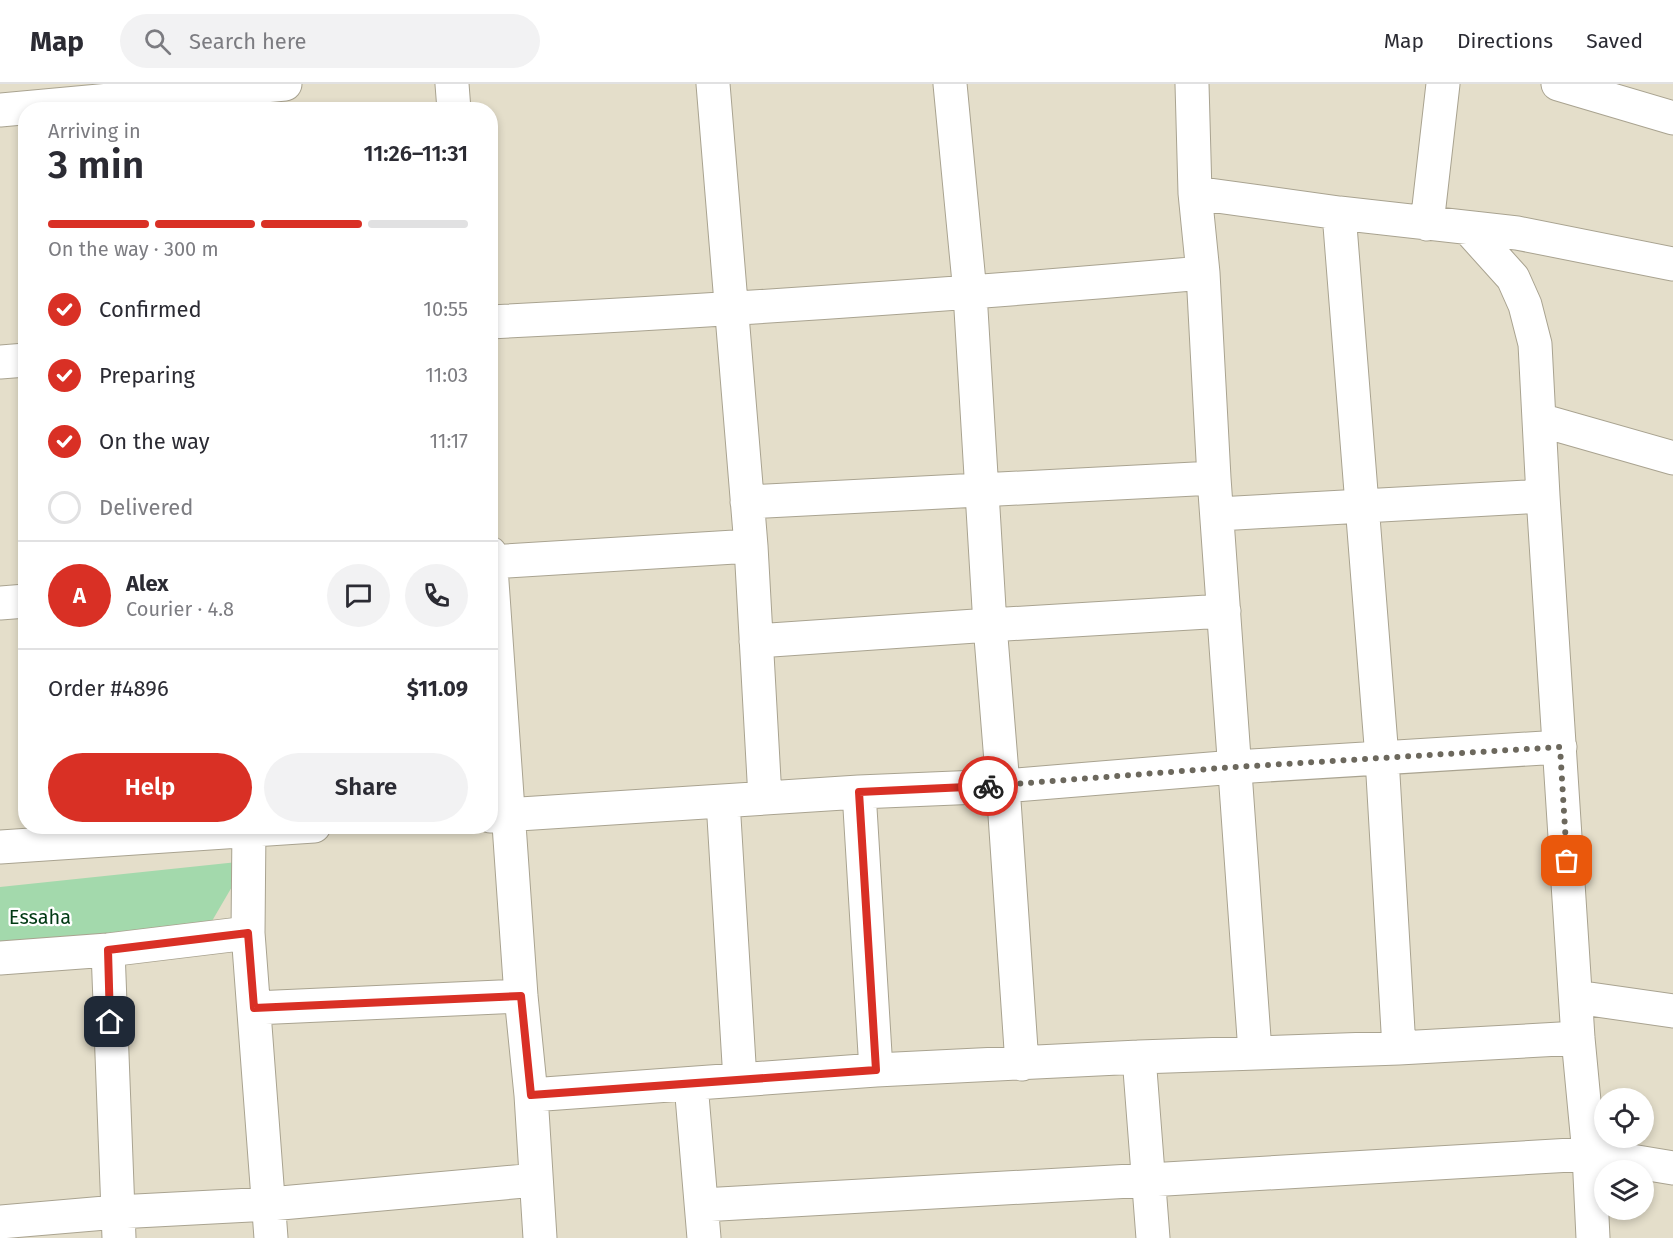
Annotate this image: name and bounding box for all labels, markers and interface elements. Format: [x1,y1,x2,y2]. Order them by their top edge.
search box [120,14,540,68]
text: Map [30,25,84,58]
icon: search [141,25,174,58]
text: Search here [189,28,307,55]
text: Map [1384,28,1424,54]
text: Directions [1457,28,1553,54]
text: Saved [1586,28,1643,54]
text: Arriving in [48,119,141,143]
text: 11:26–11:31 [363,140,468,167]
text: 3 min [48,142,144,188]
text: On the way · 300 m [48,237,219,261]
icon: check [48,293,81,326]
text: Confirmed [99,296,202,323]
text: 10:55 [423,297,468,321]
icon: check [48,359,81,392]
text: Preparing [99,362,195,389]
text: 11:03 [425,363,468,387]
icon: check [48,425,81,458]
text: On the way [99,428,210,455]
text: 11:17 [429,429,468,453]
text: Delivered [99,494,194,521]
button: chat [327,564,390,627]
button: phone [405,564,468,627]
text: Alex [126,570,169,597]
text: A [73,582,86,609]
text: Courier · 4.8 [126,597,234,621]
text: Order #4896 [48,675,169,702]
text: $11.09 [407,675,468,702]
button: Help [48,753,252,822]
button: Share [264,753,468,822]
courier [958,756,1018,816]
icon: bike [972,770,1005,803]
pin [1541,835,1592,886]
icon: bag [1550,844,1583,877]
park label: Essaha [9,905,71,929]
pin [84,996,135,1047]
icon: home [93,1005,126,1038]
map controls [1594,1088,1654,1220]
button: locate [1594,1088,1654,1148]
button: layers [1594,1160,1654,1220]

